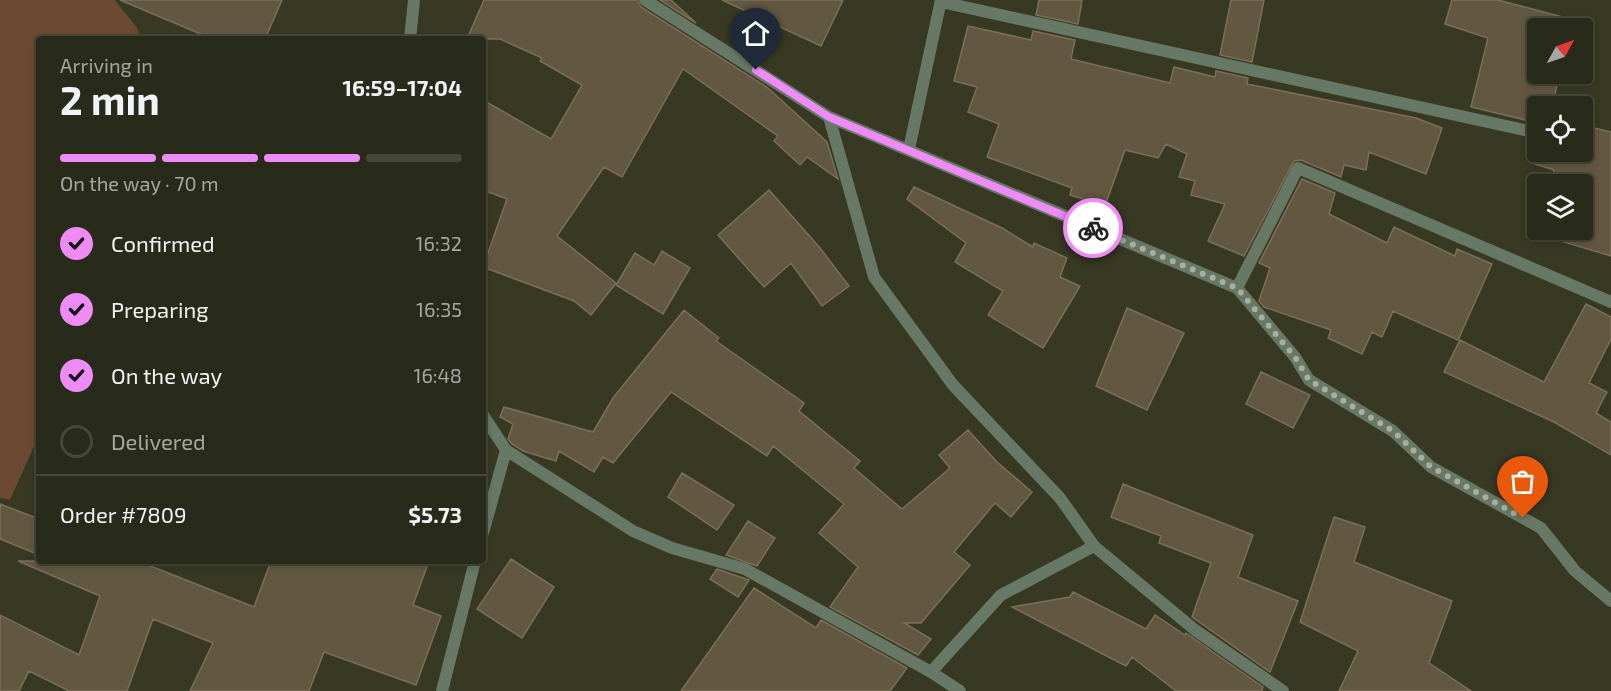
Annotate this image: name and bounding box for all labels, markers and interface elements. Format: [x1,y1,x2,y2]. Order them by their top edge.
pin [730,8,781,70]
icon: home [739,17,772,50]
north arrow [1527,18,1593,84]
map controls [1527,18,1593,240]
text: Arriving in [60,53,153,77]
text: 16:59–17:04 [342,74,462,100]
text: 2 min [60,76,160,123]
button: locate [1527,96,1593,162]
text: On the way · 70 m [60,171,219,195]
button: layers [1527,174,1593,240]
courier [1063,198,1123,258]
icon: bike [1077,212,1110,245]
icon: check [60,227,93,260]
text: Confirmed [111,230,215,256]
text: 16:32 [416,231,462,255]
icon: check [60,293,93,326]
text: Preparing [111,296,209,322]
text: 16:35 [416,297,462,321]
icon: check [60,359,93,392]
text: On the way [111,362,222,388]
text: 16:48 [413,363,462,387]
text: Delivered [111,428,206,454]
pin [1497,456,1548,518]
icon: bag [1506,465,1539,498]
text: Order #7809 [60,501,187,527]
text: $5.73 [408,501,462,527]

